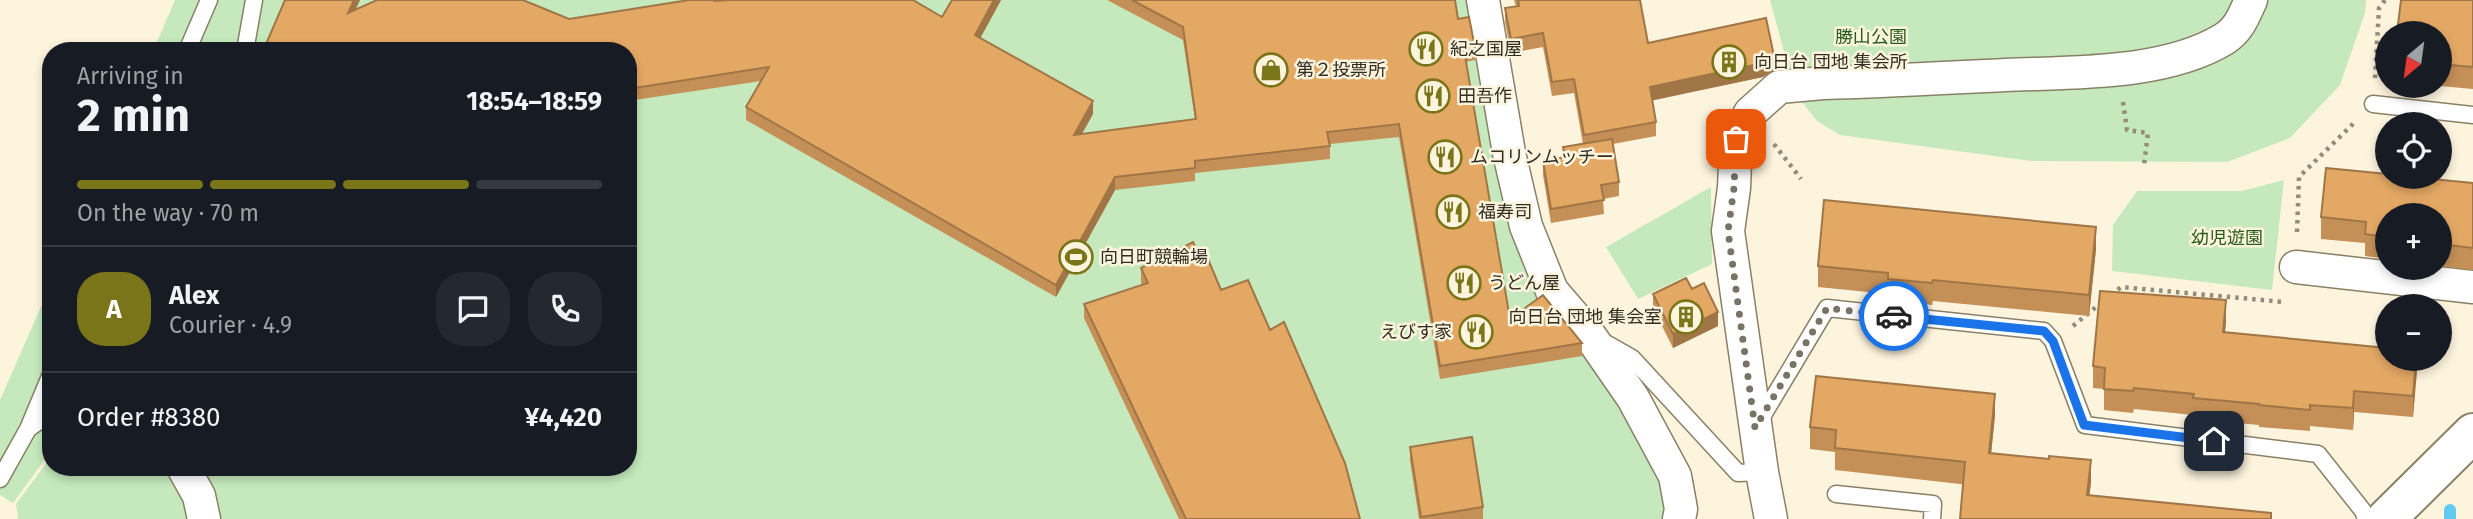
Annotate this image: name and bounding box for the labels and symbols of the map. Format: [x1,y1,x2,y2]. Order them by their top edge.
north arrow [2375,21,2452,98]
park label: 勝山公園 [1835,26,1907,48]
restaurant icon: 紀之国屋 [1407,30,1445,68]
place label: 紀之国屋 [1450,38,1522,60]
building icon: 向日台 団地 集会所 [1710,43,1748,81]
shop icon: 第２投票所 [1252,51,1290,89]
place label: 向日台 団地 集会所 [1754,51,1908,73]
place label: 第２投票所 [1296,59,1386,81]
restaurant icon: 田吾作 [1414,77,1452,115]
place label: 田吾作 [1458,85,1512,107]
pin [1706,109,1766,169]
restaurant icon: ムコリンムッチー [1426,138,1464,176]
place label: ムコリンムッチー [1470,146,1614,168]
restaurant icon: 福寿司 [1434,193,1472,231]
place label: 福寿司 [1478,201,1532,223]
park label: 幼児遊園 [2191,227,2263,249]
sports icon: 向日町競輪場 [1057,238,1095,276]
place label: 向日町競輪場 [1100,246,1208,268]
restaurant icon: うどん屋 [1445,264,1483,302]
place label: うどん屋 [1488,272,1560,294]
courier [1859,281,1929,351]
building icon: 向日台 団地 集会室 [1667,298,1705,336]
place label: 向日台 団地 集会室 [1508,306,1662,328]
restaurant icon: えびす家 [1457,313,1495,351]
place label: えびす家 [1380,321,1452,343]
pin [2184,411,2244,471]

